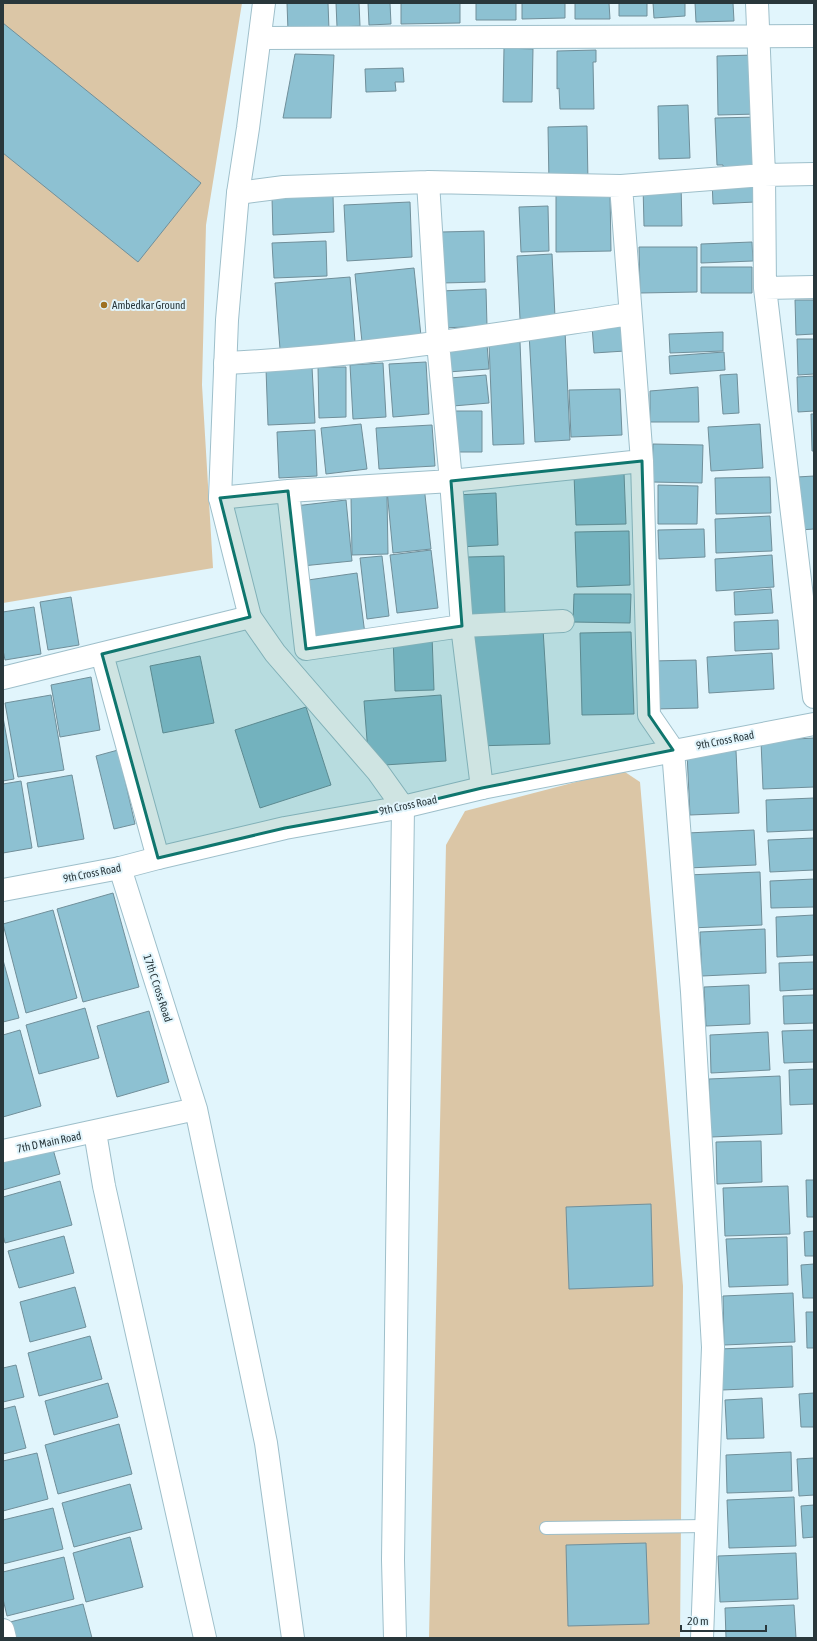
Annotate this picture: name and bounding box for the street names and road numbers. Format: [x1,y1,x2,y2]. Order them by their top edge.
street label: 9th Cross Road [695,728,755,752]
street label: 9th Cross Road [378,793,438,817]
street label: 9th Cross Road [62,861,122,885]
street label: 17th C Cross Road [141,953,175,1023]
street label: 7th D Main Road [16,1129,82,1155]

